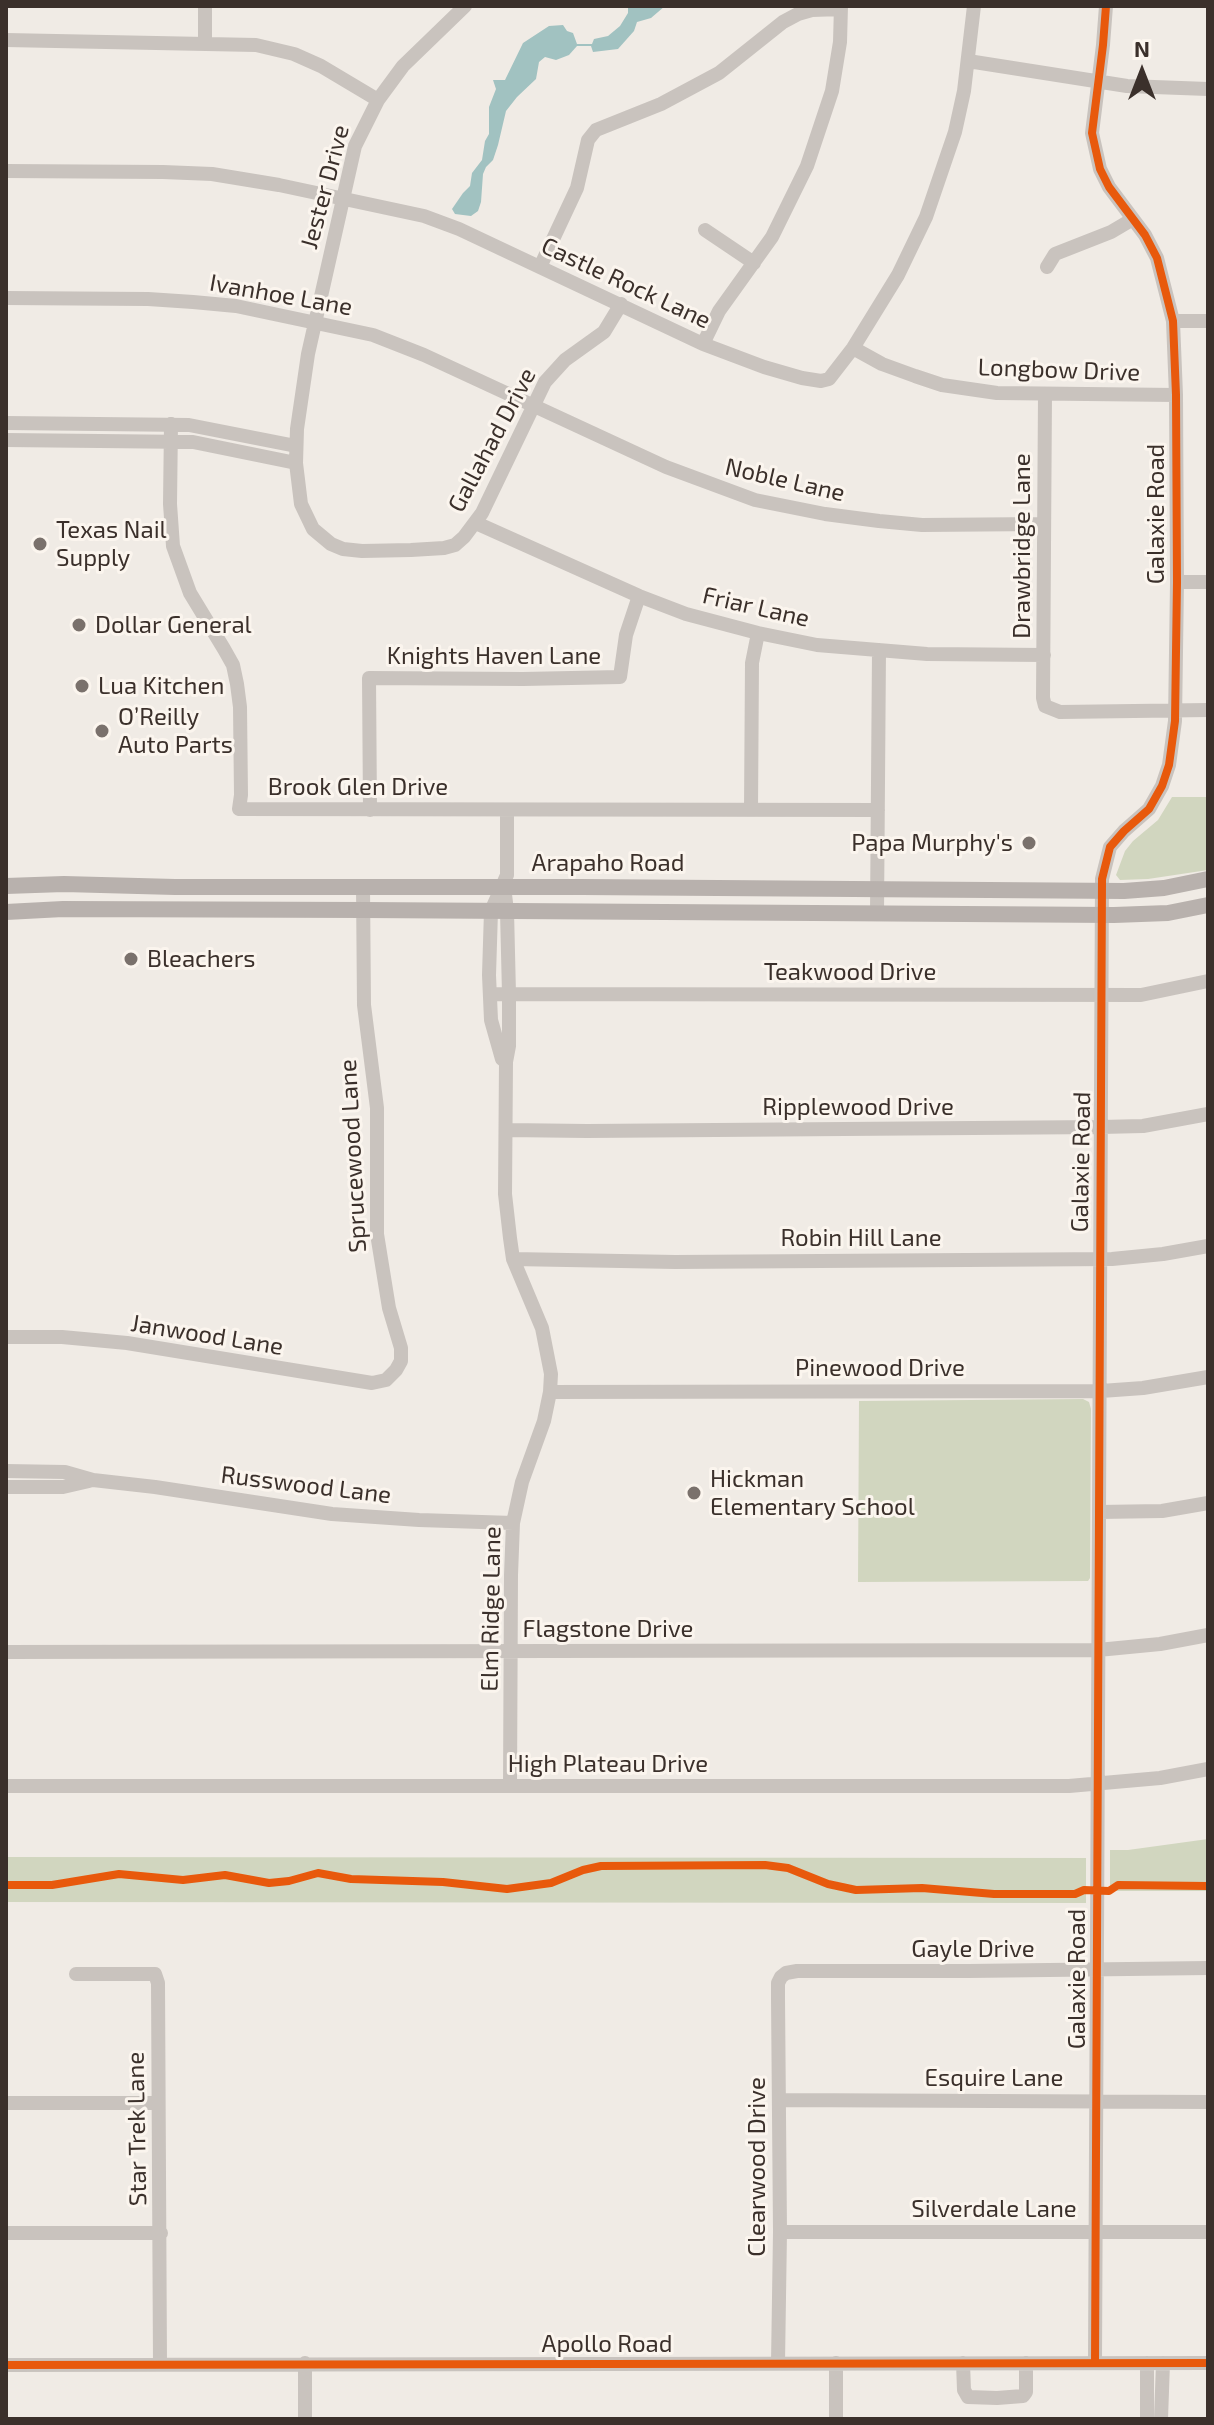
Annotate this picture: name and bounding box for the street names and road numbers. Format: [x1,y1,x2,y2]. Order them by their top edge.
street label: Jester Drive [295,122,355,252]
street label: Castle Rock Lane [537,231,715,335]
street label: Ivanhoe Lane [208,268,354,322]
street label: Longbow Drive [977,353,1141,387]
street label: Gallahad Drive [442,363,542,517]
street label: Galaxie Road [1142,444,1170,584]
street label: Noble Lane [722,452,848,508]
street label: Drawbridge Lane [1008,453,1036,639]
street label: Friar Lane [700,581,812,633]
street label: Knights Haven Lane [387,642,601,670]
street label: Brook Glen Drive [268,773,448,801]
street label: Arapaho Road [531,849,685,877]
street label: Teakwood Drive [764,958,936,986]
street label: Sprucewood Lane [334,1059,372,1253]
street label: Galaxie Road [1065,1091,1097,1233]
street label: Ripplewood Drive [762,1093,954,1121]
street label: Robin Hill Lane [780,1224,942,1252]
street label: Janwood Lane [129,1309,285,1361]
street label: Pinewood Drive [795,1354,965,1382]
street label: Russwood Lane [219,1460,393,1510]
street label: Elm Ridge Lane [475,1526,507,1692]
street label: Flagstone Drive [523,1615,693,1643]
street label: High Plateau Drive [508,1750,708,1778]
street label: Galaxie Road [1063,1909,1091,2049]
street label: Gayle Drive [911,1935,1035,1963]
street label: Star Trek Lane [121,2052,153,2206]
street label: Esquire Lane [925,2064,1063,2092]
street label: Clearwood Drive [743,2077,771,2257]
street label: Silverdale Lane [911,2195,1077,2223]
street label: Apollo Road [542,2330,672,2358]

